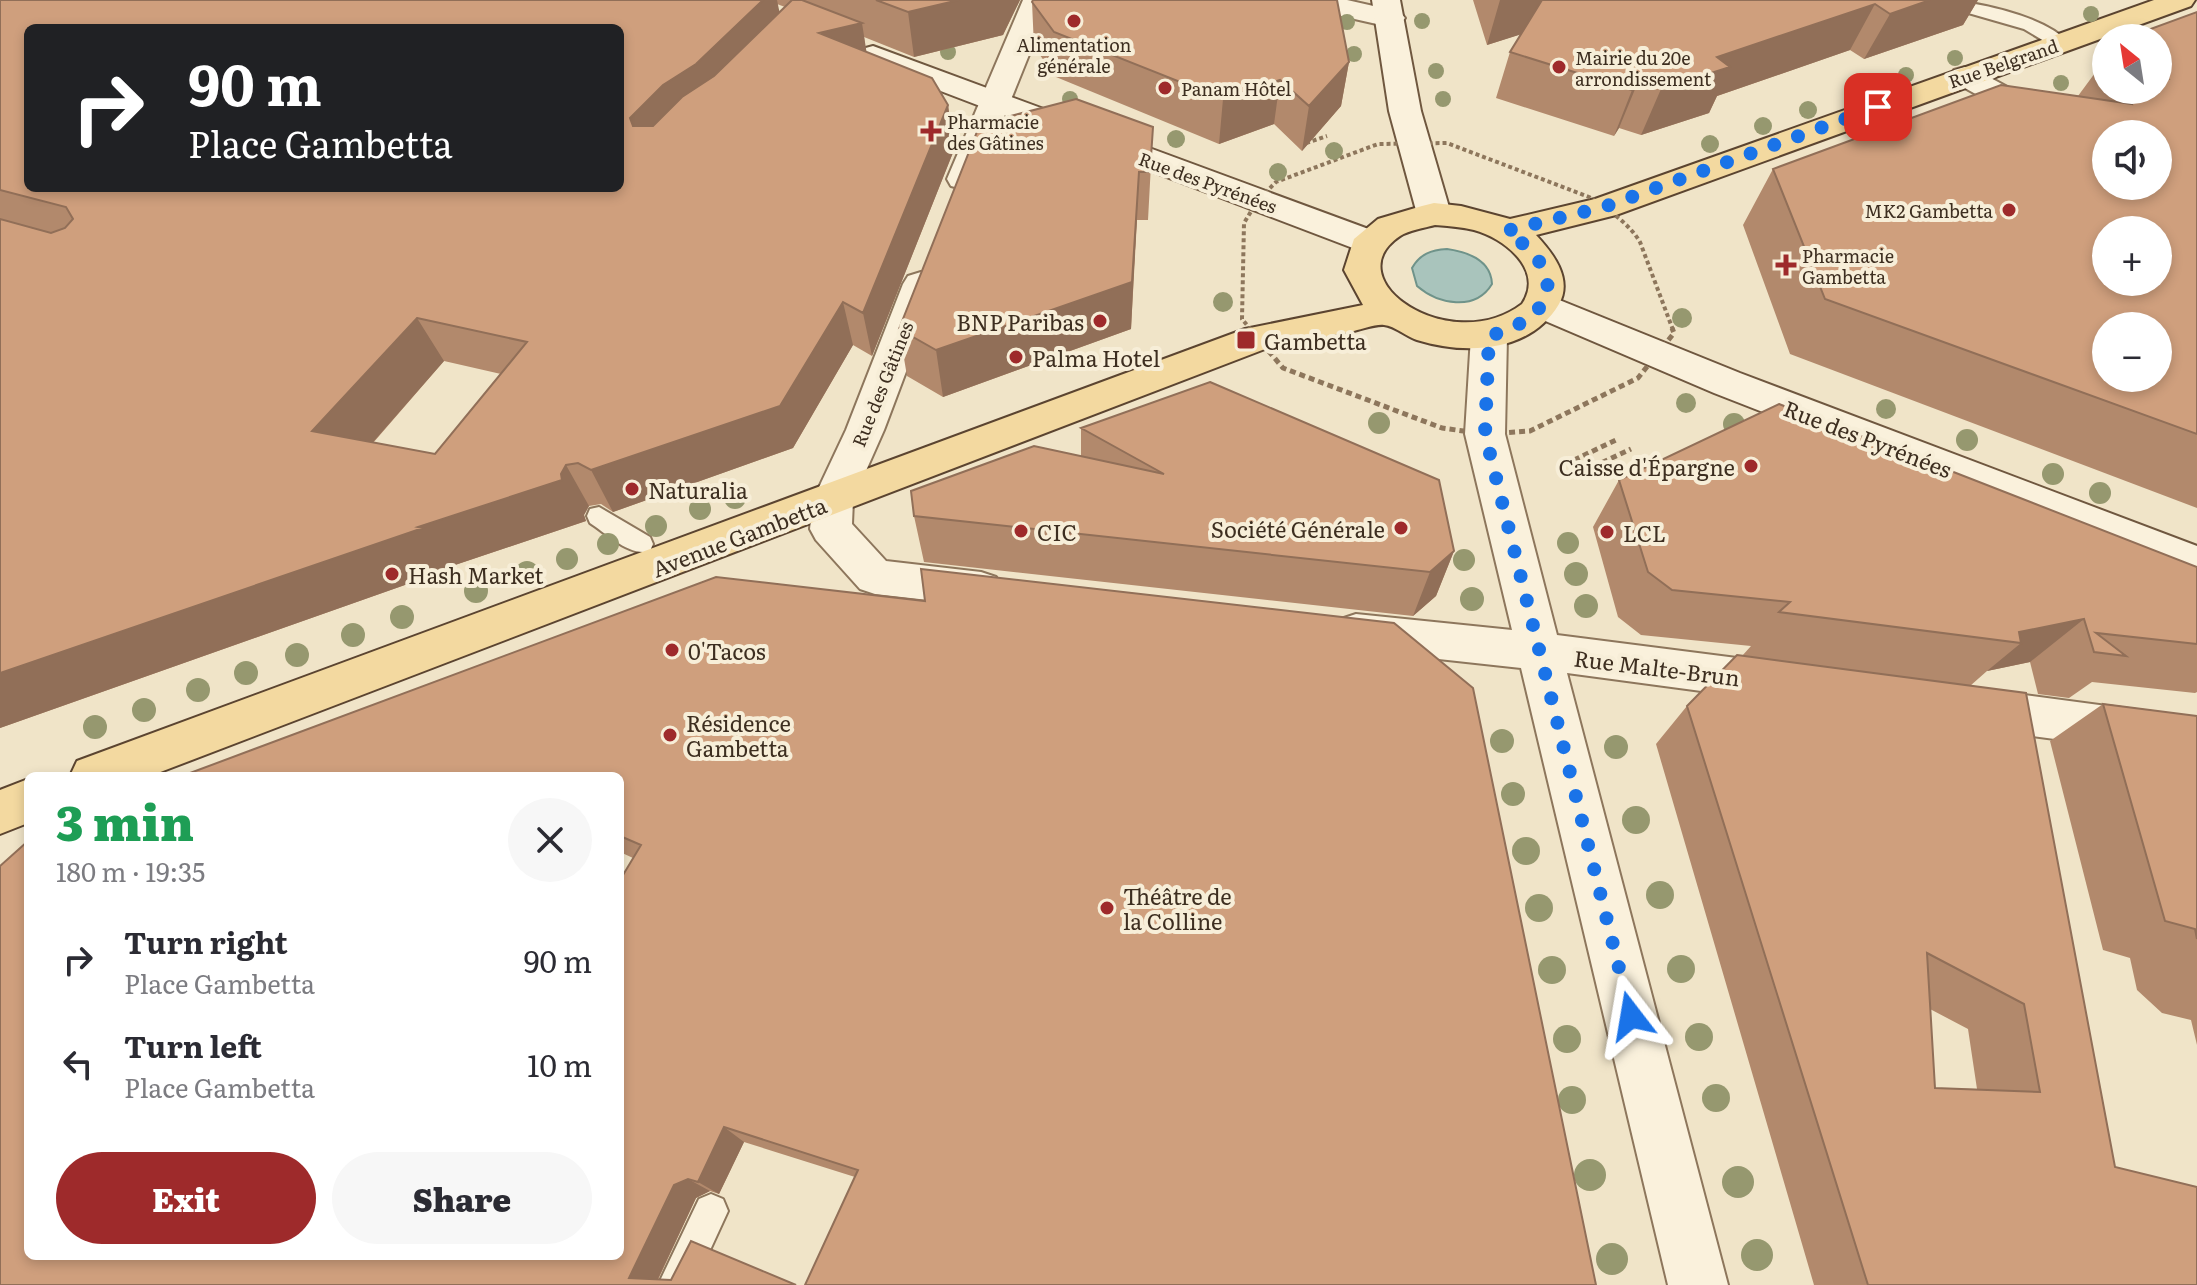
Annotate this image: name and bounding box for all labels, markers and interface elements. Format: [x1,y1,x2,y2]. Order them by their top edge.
marker: Alimentation générale [1065,12,1083,30]
north arrow [2092,24,2172,104]
map controls [2092,24,2172,392]
place label: Alimentation générale [1017,31,1132,79]
street label: Rue Belgrand [1944,32,2062,94]
text: 90 m [188,40,322,123]
place label: Mairie du 20e arrondissement [1575,44,1712,92]
icon: right [56,56,160,160]
marker: Mairie du 20e arrondissement [1550,58,1568,76]
pin [1844,73,1912,141]
place label: Panam Hôtel [1181,75,1291,102]
marker: Panam Hôtel [1156,79,1174,97]
icon: arrive [1856,85,1900,129]
place label: Pharmacie des Gâtines [947,108,1044,156]
text: Place Gambetta [188,116,453,169]
button: sound [2092,120,2172,200]
marker: Pharmacie des Gâtines [922,122,940,140]
street label: Rue des Pyrénées [1135,144,1281,220]
place label: MK2 Gambetta [1865,197,1993,224]
marker: MK2 Gambetta [2000,201,2018,219]
button: + [2092,216,2172,296]
place label: Pharmacie Gambetta [1802,242,1894,290]
marker: Pharmacie Gambetta [1777,256,1795,274]
place label: BNP Paribas [956,305,1084,338]
marker: BNP Paribas [1091,312,1109,330]
button: − [2092,312,2172,392]
street label: Rue des Gâtines [845,317,919,451]
place label: Gambetta [1264,324,1367,357]
marker: Gambetta [1235,329,1257,351]
place label: Palma Hotel [1032,341,1160,374]
marker: Palma Hotel [1007,348,1025,366]
street label: Rue des Pyrénées [1779,391,1957,485]
place label: Caisse d'Épargne [1559,450,1735,483]
marker: Caisse d'Épargne [1742,457,1760,475]
place label: Naturalia [648,473,748,506]
marker: Naturalia [623,480,641,498]
street label: Avenue Gambetta [647,488,831,584]
place label: Société Générale [1211,512,1385,545]
place label: CIC [1037,515,1077,548]
place label: LCL [1623,516,1666,549]
marker: Société Générale [1392,519,1410,537]
marker: CIC [1012,522,1030,540]
marker: LCL [1598,523,1616,541]
place label: Hash Market [408,558,544,591]
marker: Hash Market [383,565,401,583]
place label: 0'Tacos [688,634,766,667]
street label: Rue Malte-Brun [1572,640,1742,694]
marker: 0'Tacos [663,641,681,659]
place label: Résidence Gambetta [686,706,791,764]
marker: Résidence Gambetta [661,726,679,744]
text: 3 min [56,785,194,856]
button: close [508,798,592,882]
text: 180 m · 19:35 [56,851,205,890]
place label: Théâtre de la Colline [1123,879,1232,937]
marker: Théâtre de la Colline [1098,899,1116,917]
text: Turn right [124,919,288,963]
icon: right [56,938,100,982]
text: 90 m [524,938,592,982]
text: Place Gambetta [124,963,315,1002]
position arrow [1589,974,1673,1058]
text: Turn left [124,1023,262,1067]
icon: left [56,1042,100,1086]
text: 10 m [527,1042,592,1086]
text: Place Gambetta [124,1067,315,1106]
button: Exit [56,1152,316,1244]
button: Share [332,1152,592,1244]

